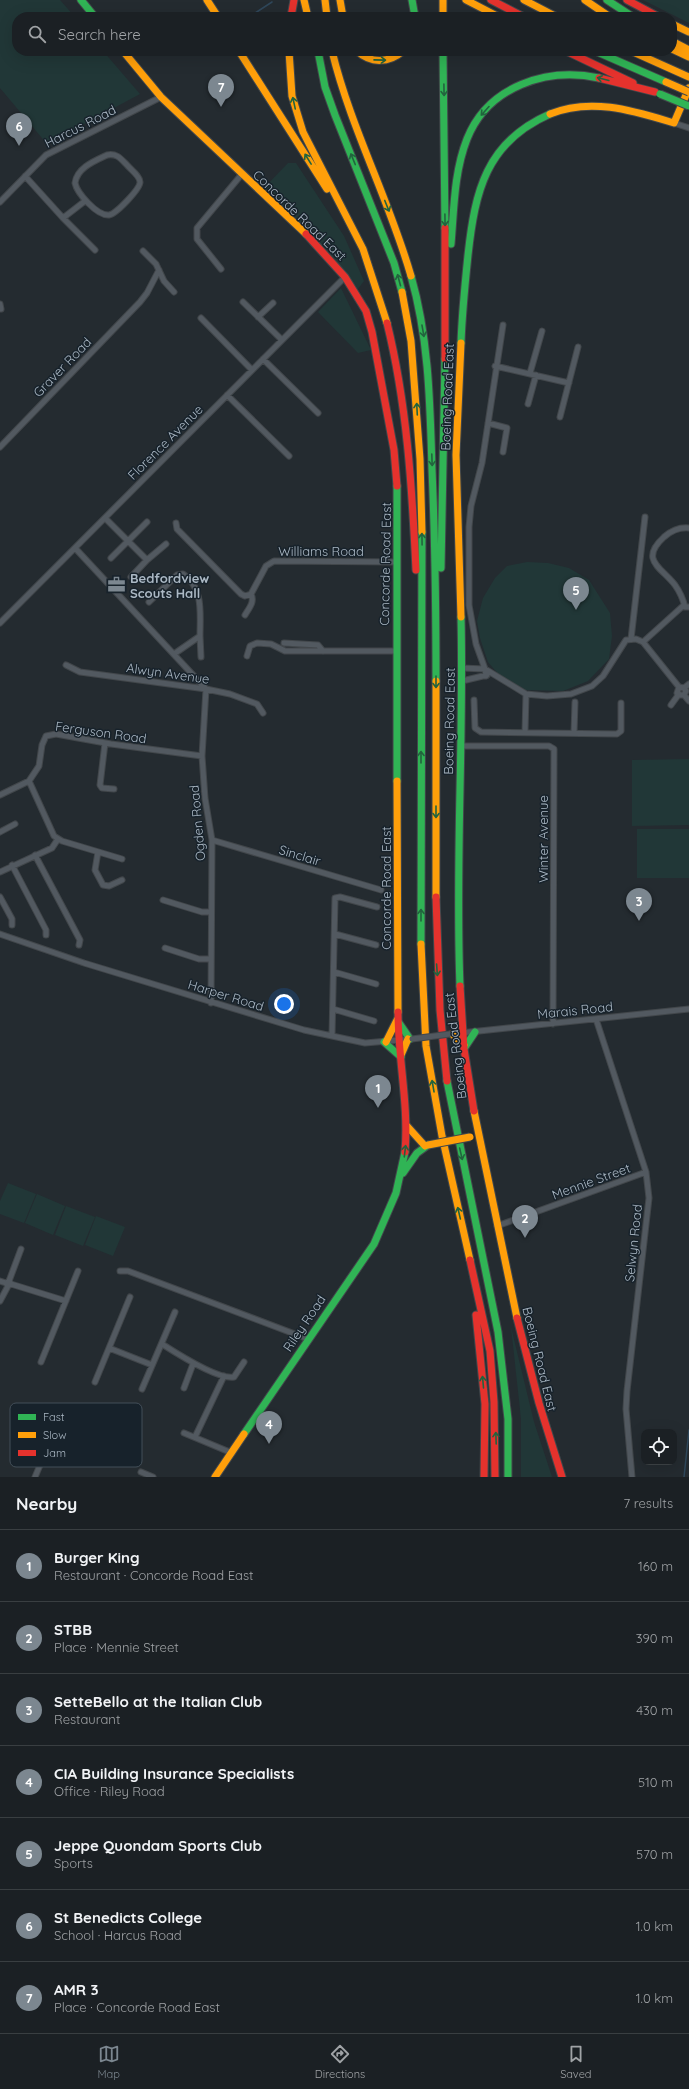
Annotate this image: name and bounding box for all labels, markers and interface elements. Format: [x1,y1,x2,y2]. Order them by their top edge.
search box [12,12,677,56]
icon: search [26,23,48,45]
text: Search here [58,25,141,44]
one-way arrow [373,56,386,64]
pin: 7 [208,74,234,107]
one-way arrow [597,75,610,83]
one-way arrow [440,83,448,96]
one-way arrow [290,97,298,110]
street label: Harcus Road [42,101,118,151]
one-way arrow [480,106,489,116]
pin: 6 [6,113,32,146]
one-way arrow [303,153,311,165]
one-way arrow [349,153,356,165]
street label: Concorde Road East [250,166,350,264]
one-way arrow [384,200,391,212]
one-way arrow [442,213,449,226]
one-way arrow [394,274,402,287]
one-way arrow [419,324,427,337]
street label: Graver Road [30,334,94,400]
street label: Boeing Road East [437,343,457,451]
street label: Florence Avenue [124,401,206,483]
one-way arrow [413,403,421,416]
one-way arrow [428,453,436,466]
street label: Concorde Road East [376,502,394,626]
one-way arrow [418,533,425,546]
street label: Williams Road [278,543,364,559]
place label: Bedfordview Scouts Hall [130,570,209,601]
office icon: Bedfordview Scouts Hall [107,575,127,595]
pin: 5 [563,577,589,610]
street label: Alwyn Avenue [125,659,211,687]
street label: Boeing Road East [440,667,458,775]
one-way arrow [432,675,440,688]
street label: Ferguson Road [54,718,148,746]
one-way arrow [417,751,425,764]
street label: Ogden Road [186,784,208,862]
street label: Winter Avenue [535,795,551,883]
one-way arrow [432,805,440,818]
street label: Concorde Road East [378,826,394,950]
street label: Sinclair [277,841,323,869]
pin: 3 [626,888,652,921]
one-way arrow [417,909,425,922]
one-way arrow [433,963,440,976]
street label: Harper Road [186,976,266,1014]
street label: Boeing Road East [441,992,469,1100]
your location [274,994,294,1014]
street label: Marais Road [536,998,614,1022]
pin: 1 [365,1075,391,1108]
one-way arrow [429,1080,437,1093]
one-way arrow [401,1145,409,1158]
one-way arrow [458,1147,465,1160]
street label: Mennie Street [550,1159,632,1203]
street label: Selwyn Road [621,1203,645,1283]
pin: 2 [512,1205,538,1238]
one-way arrow [455,1207,463,1220]
street label: Riley Road [279,1292,329,1354]
street label: Boeing Road East [519,1305,561,1413]
one-way arrow [480,1376,487,1389]
legend [10,1403,142,1467]
text: Fast [43,1410,65,1424]
pin: 4 [256,1411,282,1444]
text: Slow [43,1428,67,1442]
map controls [641,1429,677,1465]
button: locate [641,1429,677,1465]
one-way arrow [492,1432,499,1445]
text: Jam [43,1446,66,1460]
text: Nearby [16,1493,77,1514]
text: 7 results [624,1495,673,1511]
text: Burger King [54,1548,140,1567]
text: 1 [26,1558,32,1574]
text: 160 m [638,1558,673,1574]
text: Restaurant · Concorde Road East [54,1567,253,1583]
text: STBB [54,1620,92,1639]
text: 2 [25,1630,33,1646]
text: 390 m [636,1630,673,1646]
text: Place · Mennie Street [54,1639,179,1655]
text: SetteBello at the Italian Club [54,1692,262,1711]
text: 3 [26,1702,32,1718]
text: 430 m [636,1702,673,1718]
text: Restaurant [54,1711,120,1727]
text: CIA Building Insurance Specialists [54,1764,294,1783]
text: 4 [25,1774,33,1790]
text: 510 m [638,1774,673,1790]
text: Office · Riley Road [54,1783,165,1799]
text: Jeppe Quondam Sports Club [54,1836,262,1855]
text: 5 [25,1846,33,1862]
text: 570 m [636,1846,673,1862]
text: Sports [54,1855,93,1871]
text: St Benedicts College [54,1908,202,1927]
text: 6 [25,1918,33,1934]
text: 1.0 km [636,1918,673,1934]
text: School · Harcus Road [54,1927,182,1943]
text: AMR 3 [54,1980,98,1999]
text: 7 [25,1990,33,2006]
text: 1.0 km [636,1990,673,2006]
text: Place · Concorde Road East [54,1999,220,2015]
tab: Map [97,2043,120,2081]
tab: Directions [315,2043,365,2081]
tab: Saved [560,2043,592,2081]

